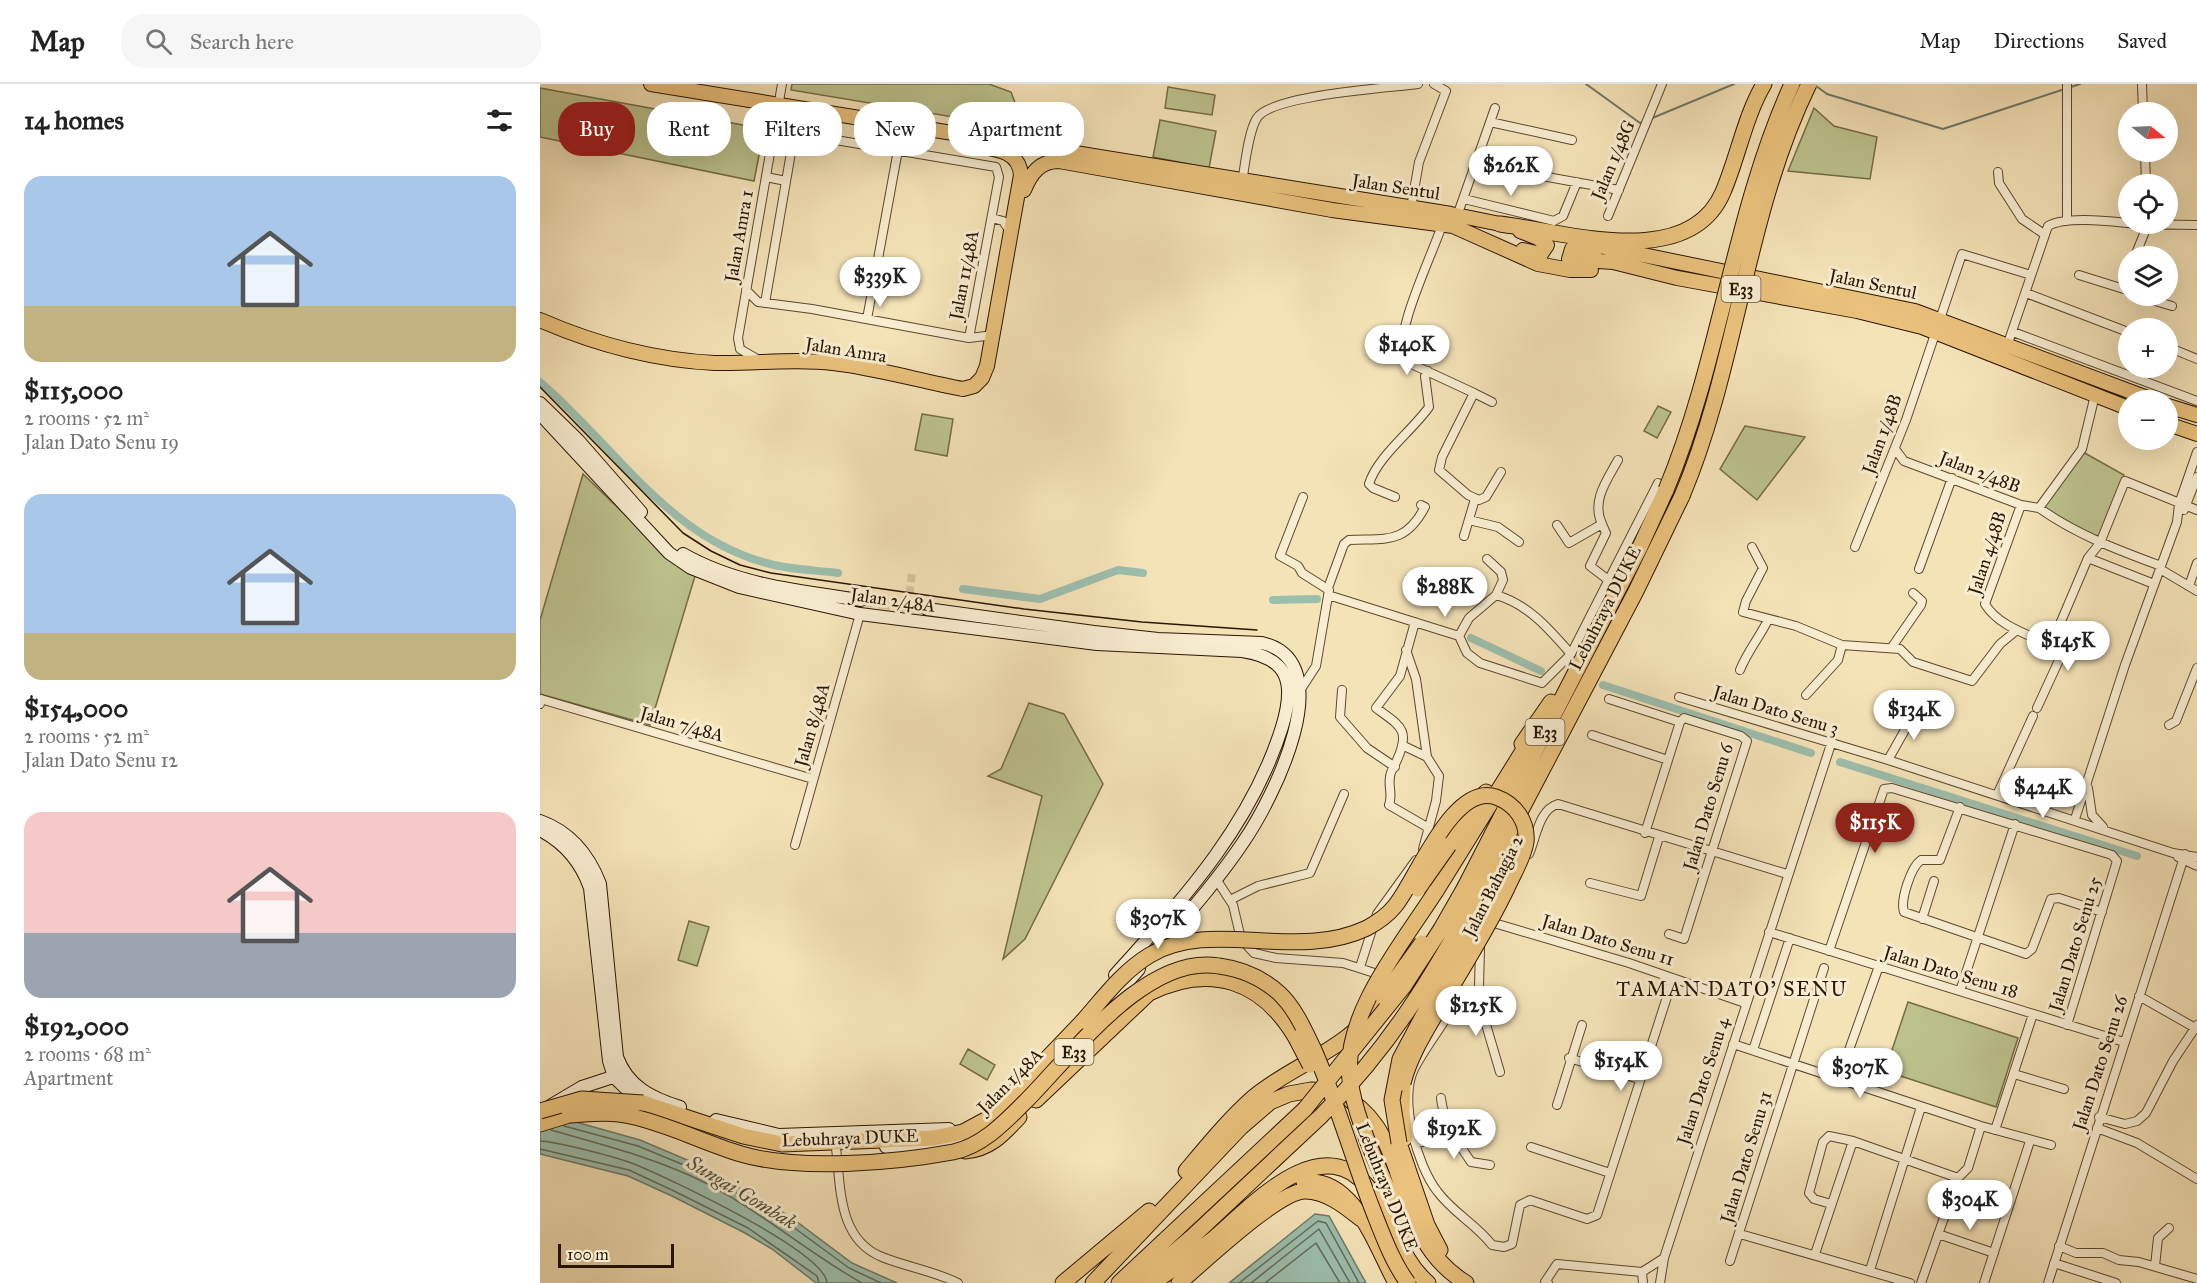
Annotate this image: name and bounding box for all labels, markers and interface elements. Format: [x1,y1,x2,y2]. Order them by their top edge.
search box [121,14,541,68]
text: Map [30,24,85,59]
icon: search [142,25,175,58]
text: Search here [190,28,294,55]
text: Map [1920,28,1961,54]
text: Directions [1994,28,2084,54]
text: Saved [2117,28,2167,54]
chip: Buy [558,102,635,156]
chip: Rent [647,102,731,156]
chip: Filters [743,102,842,156]
chip: New [854,102,936,156]
chip: Apartment [948,102,1084,156]
north arrow [2118,102,2178,162]
map controls [2118,102,2178,450]
text: 14 homes [24,104,124,136]
icon: filters [483,104,516,137]
street label: Jalan 1/48G [1586,117,1641,206]
pin: $262K [1469,146,1553,197]
text: $262K [1483,153,1539,177]
street label: Jalan Sentul [1348,169,1442,206]
button: locate [2118,174,2178,234]
street label: Jalan Amra 1 [720,188,759,286]
icon: home [216,215,324,323]
street label: Jalan 11/48A [944,228,984,324]
button: layers [2118,246,2178,306]
pin: $339K [838,257,922,308]
text: $339K [854,264,906,288]
street label: Jalan Sentul [1825,264,1919,305]
road number: E33 [1722,276,1760,302]
button: + [2118,318,2178,378]
pin: $140K [1365,325,1449,376]
street label: Jalan Amra [802,332,889,368]
text: $140K [1379,332,1435,356]
text: $115,000 [24,374,123,406]
button: − [2118,390,2178,450]
street label: Jalan 1/48B [1857,391,1908,479]
text: 2 rooms · 52 m² [24,406,149,430]
text: Jalan Dato Senu 19 [24,430,179,454]
street label: Jalan 2/48B [1934,446,2024,498]
street label: Jalan 4/48B [1963,508,2012,600]
icon: home [216,533,324,641]
street label: Lebuhraya DUKE [1564,542,1646,674]
pin: $288K [1403,567,1487,618]
text: $288K [1416,574,1474,598]
street label: Jalan 2/48A [847,583,937,618]
pin: $145K [2026,621,2110,672]
text: $145K [2041,628,2095,652]
street label: Jalan Dato Senu 3 [1708,680,1841,740]
street label: Jalan 8/48A [789,681,835,772]
pin: $134K [1872,690,1956,741]
text: $154,000 [24,692,128,724]
text: $134K [1887,697,1941,721]
street label: Jalan 7/48A [635,701,726,747]
road number: E33 [1526,719,1564,745]
text: 2 rooms · 52 m² [24,724,149,748]
street label: Jalan Dato Senu 6 [1678,740,1739,876]
text: Jalan Dato Senu 12 [24,748,178,772]
pin: $424K [2001,768,2085,819]
text: $424K [2014,775,2072,799]
pin: $115K [1833,803,1917,854]
text: $115K [1849,810,1901,834]
street label: Jalan Bahagia 2 [1457,831,1529,943]
icon: home [216,851,324,959]
street label: Jalan Dato Senu 25 [2043,873,2107,1016]
pin: $307K [1116,899,1200,950]
text: $307K [1130,906,1186,930]
street label: Jalan Dato Senu 11 [1537,909,1677,972]
street label: Jalan Dato Senu 18 [1879,941,2021,1004]
district label: TAMAN DATO' SENU [1616,977,1848,1001]
pin: $125K [1434,986,1518,1037]
street label: Jalan Dato Senu 26 [2067,992,2133,1136]
text: $125K [1449,993,1503,1017]
text: $192,000 [24,1010,129,1042]
street label: Jalan Dato Senu 4 [1671,1014,1735,1150]
road number: E33 [1054,1039,1094,1065]
pin: $154K [1579,1041,1663,1092]
text: 2 rooms · 68 m² [24,1042,151,1066]
street label: Jalan 1/48A [971,1044,1048,1121]
text: $154K [1594,1048,1648,1072]
pin: $307K [1818,1048,1902,1099]
text: $307K [1832,1055,1888,1079]
text: Apartment [24,1066,113,1090]
street label: Jalan Dato Senu 31 [1715,1088,1778,1228]
pin: $192K [1412,1109,1496,1160]
text: $192K [1427,1116,1481,1140]
street label: Lebuhraya DUKE [1351,1119,1423,1255]
street label: Lebuhraya DUKE [781,1125,919,1151]
water label: Sungai Gombak [682,1149,801,1234]
pin: $304K [1928,1180,2012,1231]
text: $304K [1942,1187,1998,1211]
scale bar [558,1241,674,1268]
text: 100 m [567,1245,609,1264]

